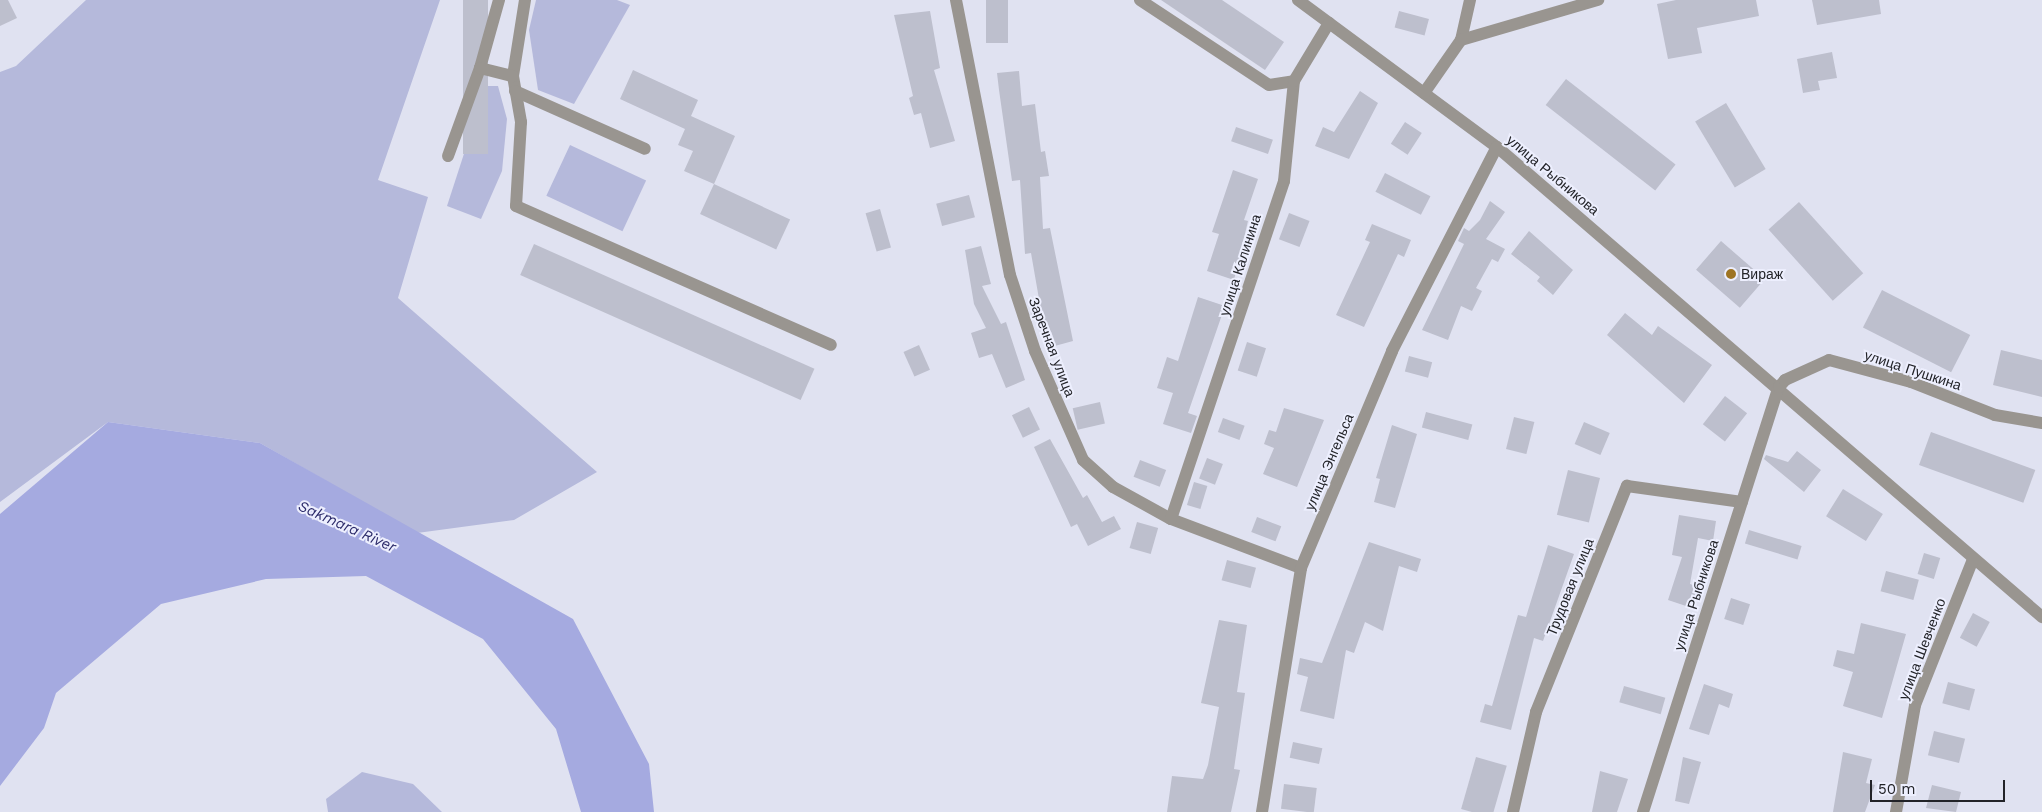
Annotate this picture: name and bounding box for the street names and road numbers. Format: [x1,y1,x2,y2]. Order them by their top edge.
street label: улица Рыбникова [1503,131,1603,219]
street label: улица Калинина [1216,212,1264,318]
street label: Заречная улица [1025,295,1079,399]
street label: улица Пушкина [1862,346,1964,394]
street label: улица Энгельса [1301,411,1357,513]
street label: Трудовая улица [1543,536,1597,638]
street label: улица Рыбникова [1670,538,1722,652]
street label: улица Шевченко [1895,596,1949,702]

